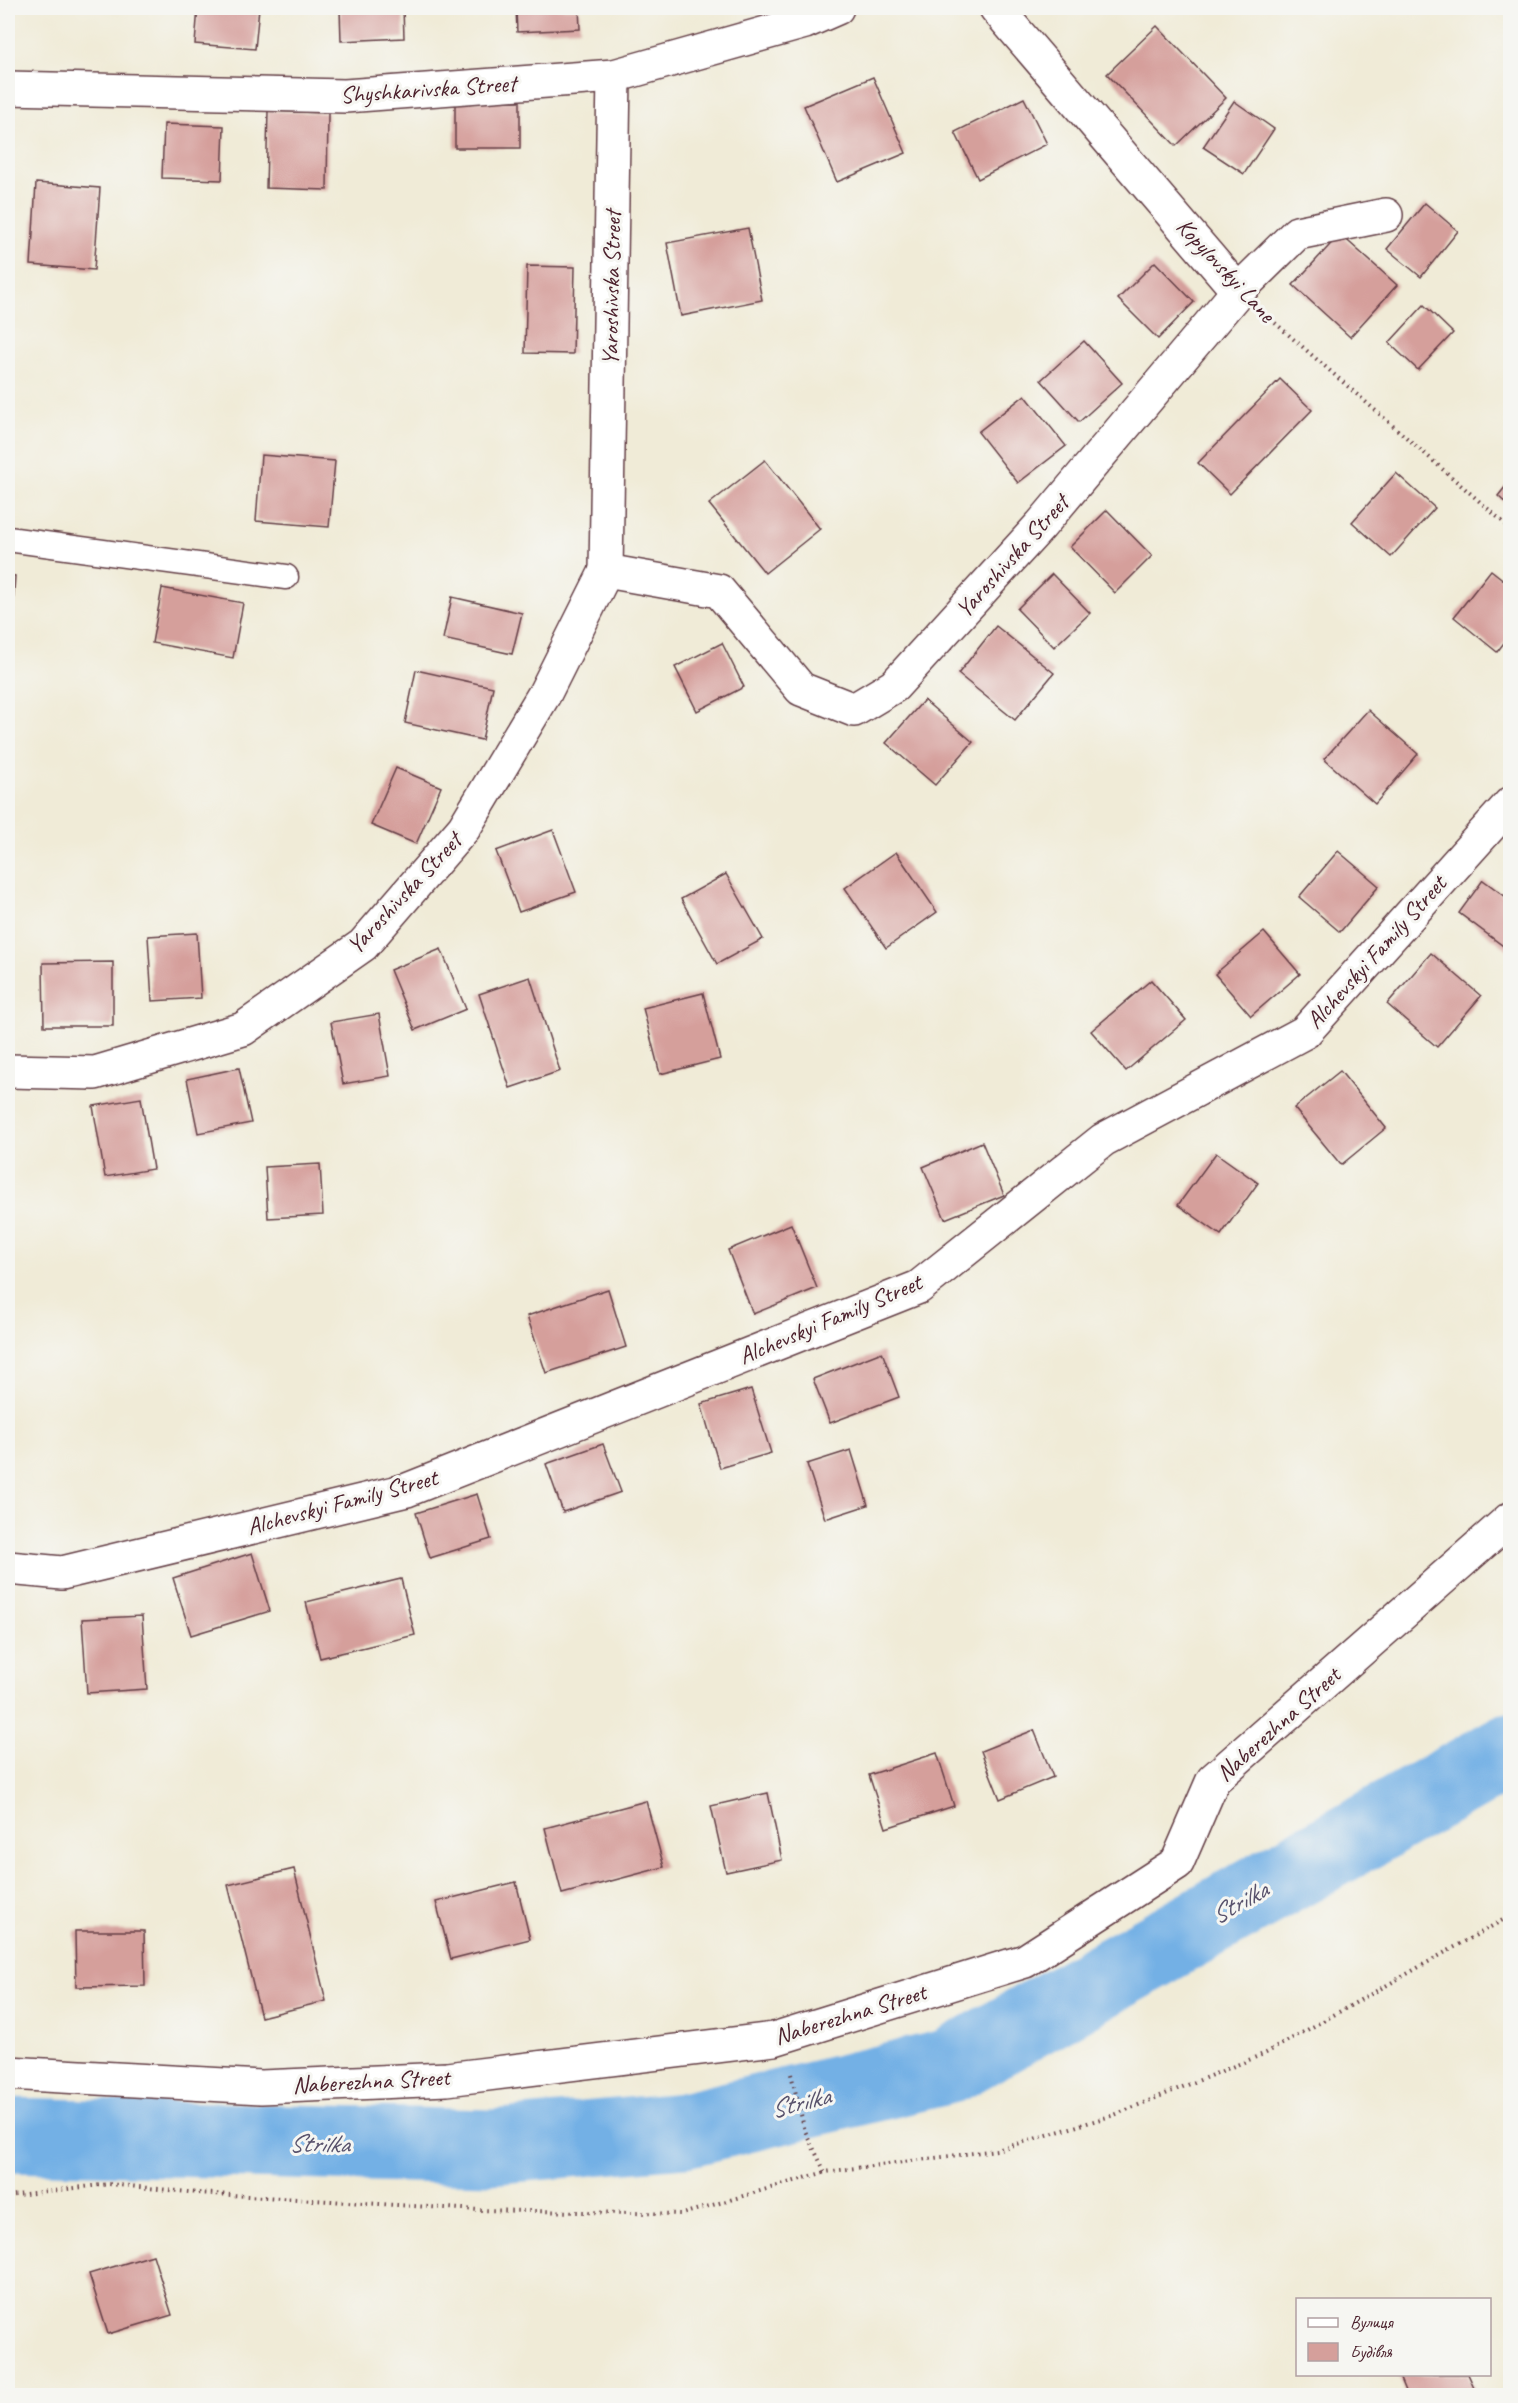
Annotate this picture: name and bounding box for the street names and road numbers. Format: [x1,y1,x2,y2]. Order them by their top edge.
street label: Shyshkarivska Street [339,68,520,110]
street label: Yaroshivska Street [595,207,627,366]
street label: Kopylovskyi Lane [1170,212,1283,330]
street label: Yaroshivska Street [949,486,1077,624]
street label: Yaroshivska Street [340,824,470,960]
street label: Alchevskyi Family Street [1299,868,1454,1035]
street label: Alchevskyi Family Street [734,1266,928,1371]
street label: Alchevskyi Family Street [244,1462,442,1542]
street label: Naberezhna Street [1210,1659,1348,1788]
street label: Naberezhna Street [770,1976,931,2051]
street label: Naberezhna Street [292,2062,452,2100]

